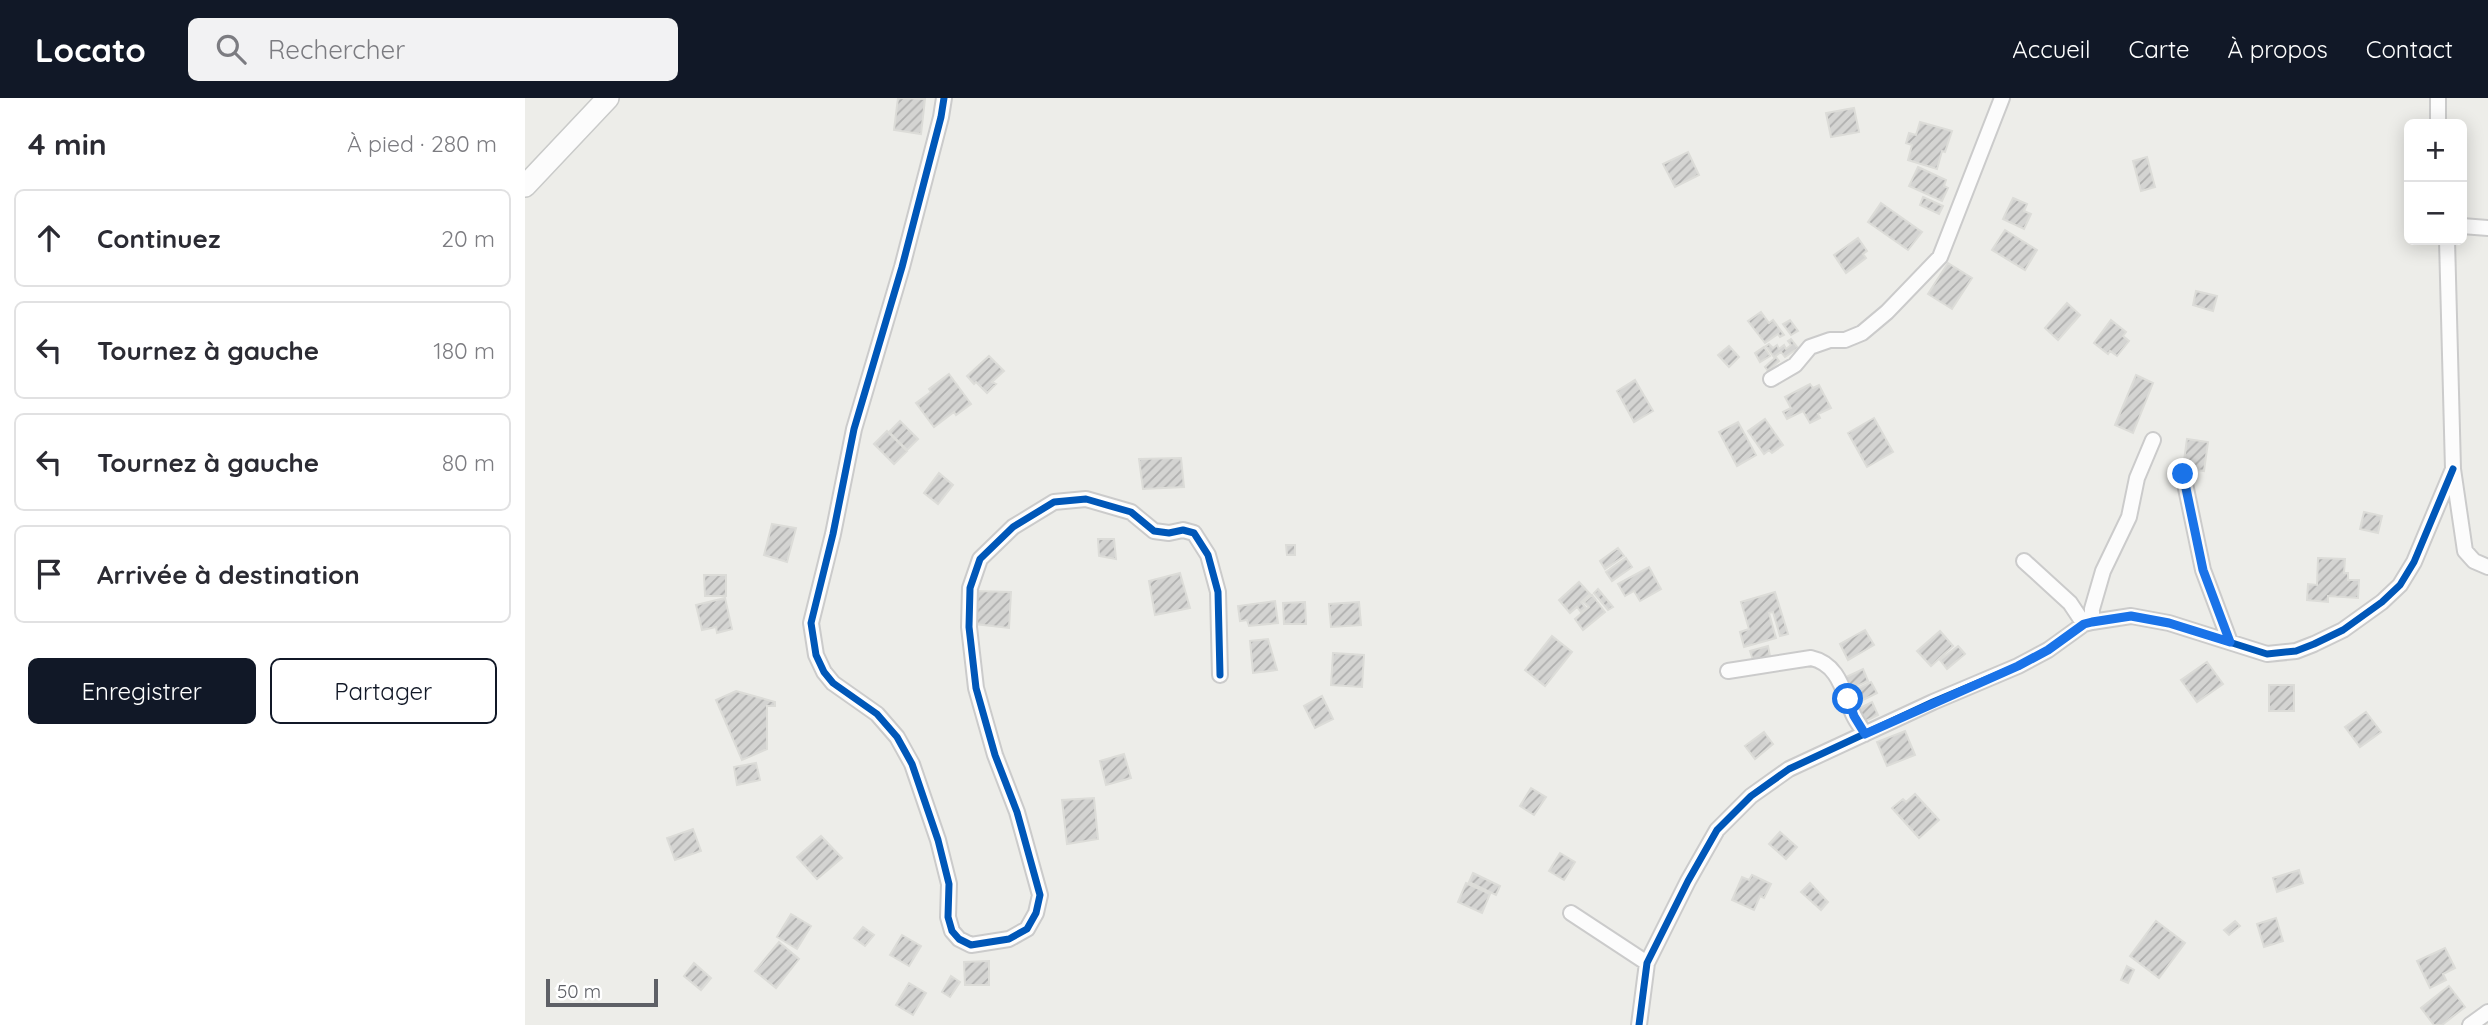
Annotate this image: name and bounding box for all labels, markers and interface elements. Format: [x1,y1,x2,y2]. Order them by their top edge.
search box [188,18,678,81]
text: Locato [35,29,146,70]
icon: search [212,30,250,68]
text: Rechercher [268,33,405,66]
text: Accueil [2012,34,2091,64]
text: Carte [2129,34,2190,64]
text: À propos [2228,34,2328,64]
text: Contact [2366,34,2453,64]
map controls [2404,119,2467,245]
button: + [2404,119,2467,182]
text: 4 min [28,125,107,163]
text: À pied · 280 m [347,129,497,158]
button: − [2404,182,2467,245]
icon: ahead [30,219,68,257]
text: Continuez [97,222,220,255]
text: 20 m [441,224,495,253]
icon: left [30,331,68,369]
text: Tournez à gauche [97,334,319,367]
text: 180 m [433,336,495,365]
icon: left [30,443,68,481]
text: Tournez à gauche [97,446,319,479]
text: 80 m [442,448,495,477]
route end [2167,458,2198,489]
icon: arrive [30,555,68,593]
text: Arrivée à destination [97,558,360,591]
button: Enregistrer [28,658,256,724]
button: Partager [270,658,497,724]
route start [1832,683,1863,714]
scale bar [546,976,658,1008]
text: 50 m [557,979,601,1003]

